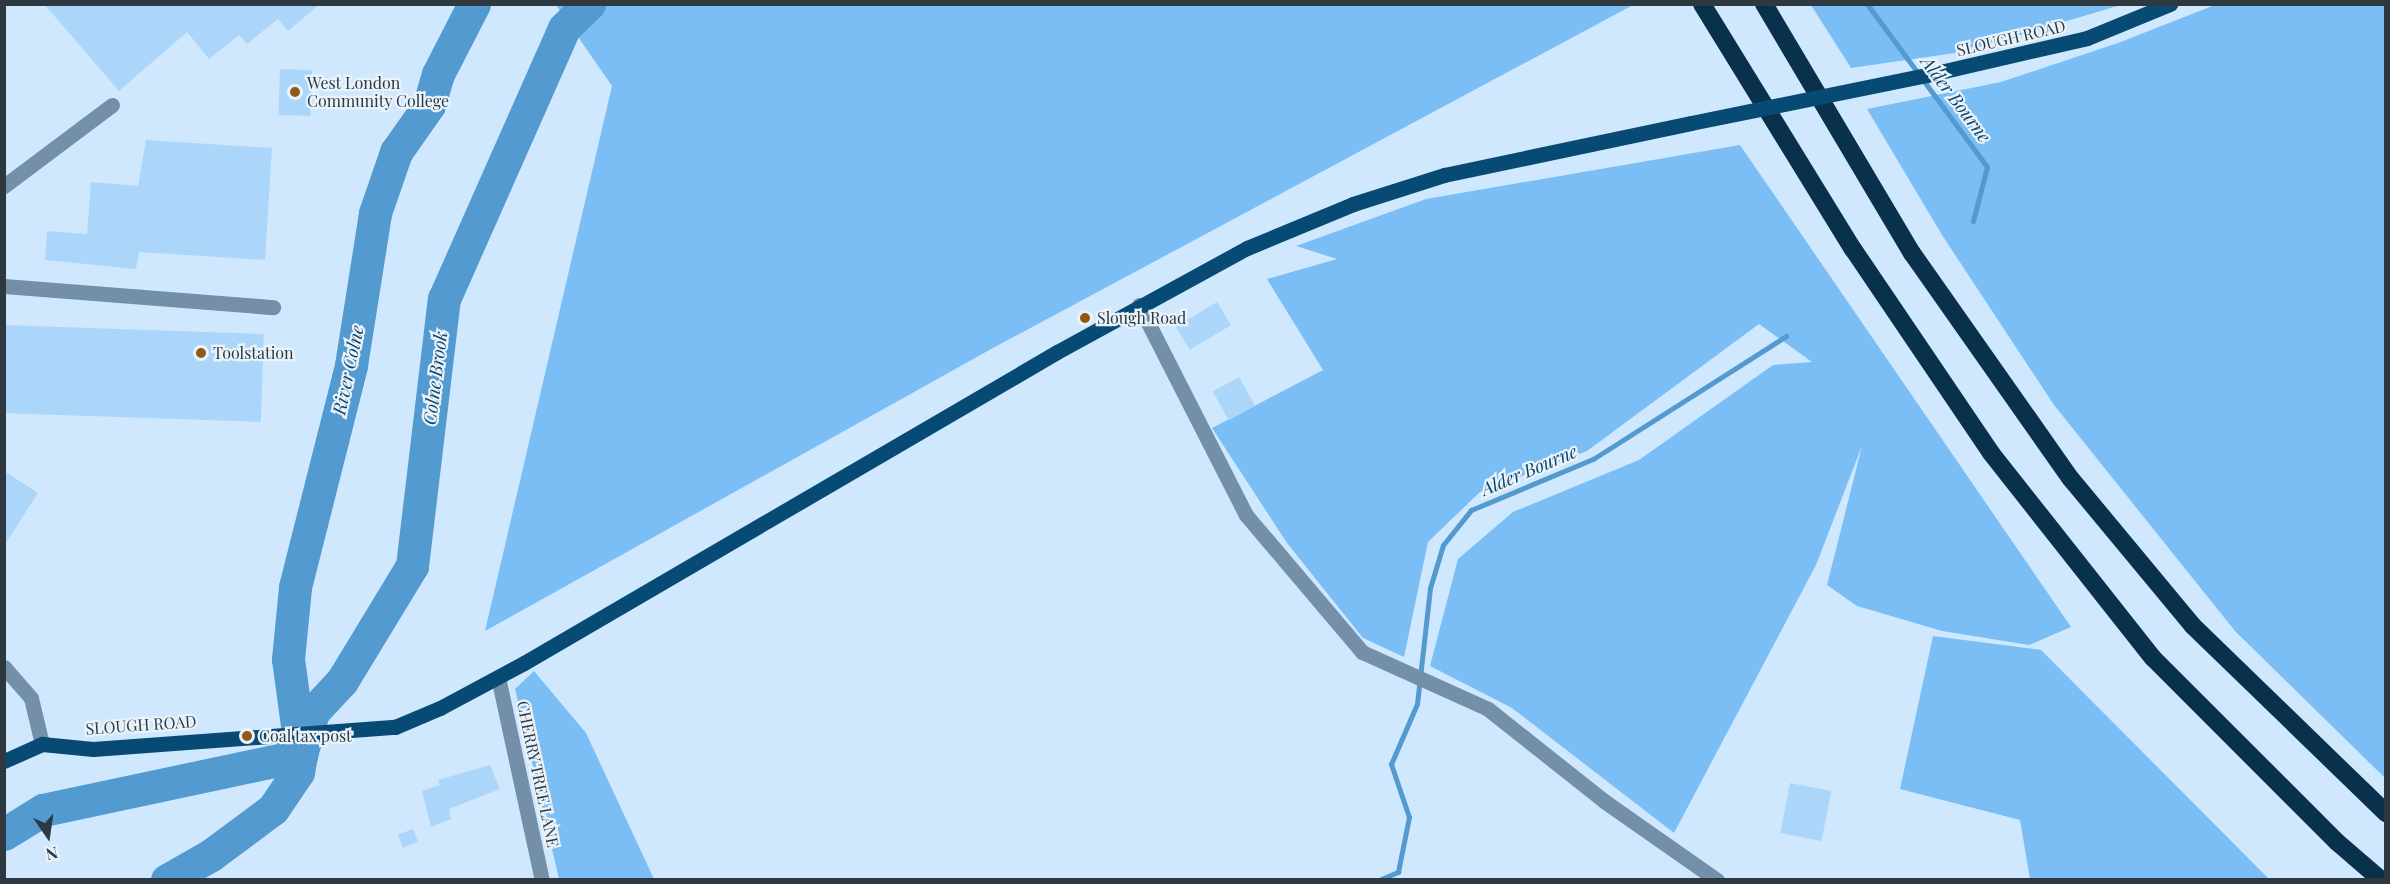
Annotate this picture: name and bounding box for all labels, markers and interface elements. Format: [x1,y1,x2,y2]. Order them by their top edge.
street label: SLOUGH ROAD [1955,16,2067,60]
water label: Alder Bourne [1917,52,1995,146]
place label: West London Community College [307,73,450,111]
marker: West London Community College [288,85,302,99]
place label: Slough Road [1097,308,1186,328]
marker: Slough Road [1078,311,1092,325]
water label: River Colne [328,323,368,417]
water label: Colne Brook [419,330,451,426]
place label: Toolstation [213,343,294,363]
marker: Toolstation [194,346,208,360]
water label: Alder Bourne [1478,440,1580,500]
street label: CHERRY TREE LANE [513,699,563,849]
street label: SLOUGH ROAD [85,712,197,738]
place label: Coal tax post [259,726,352,746]
marker: Coal tax post [240,729,254,743]
north arrow [18,806,78,866]
text: N [44,842,60,866]

